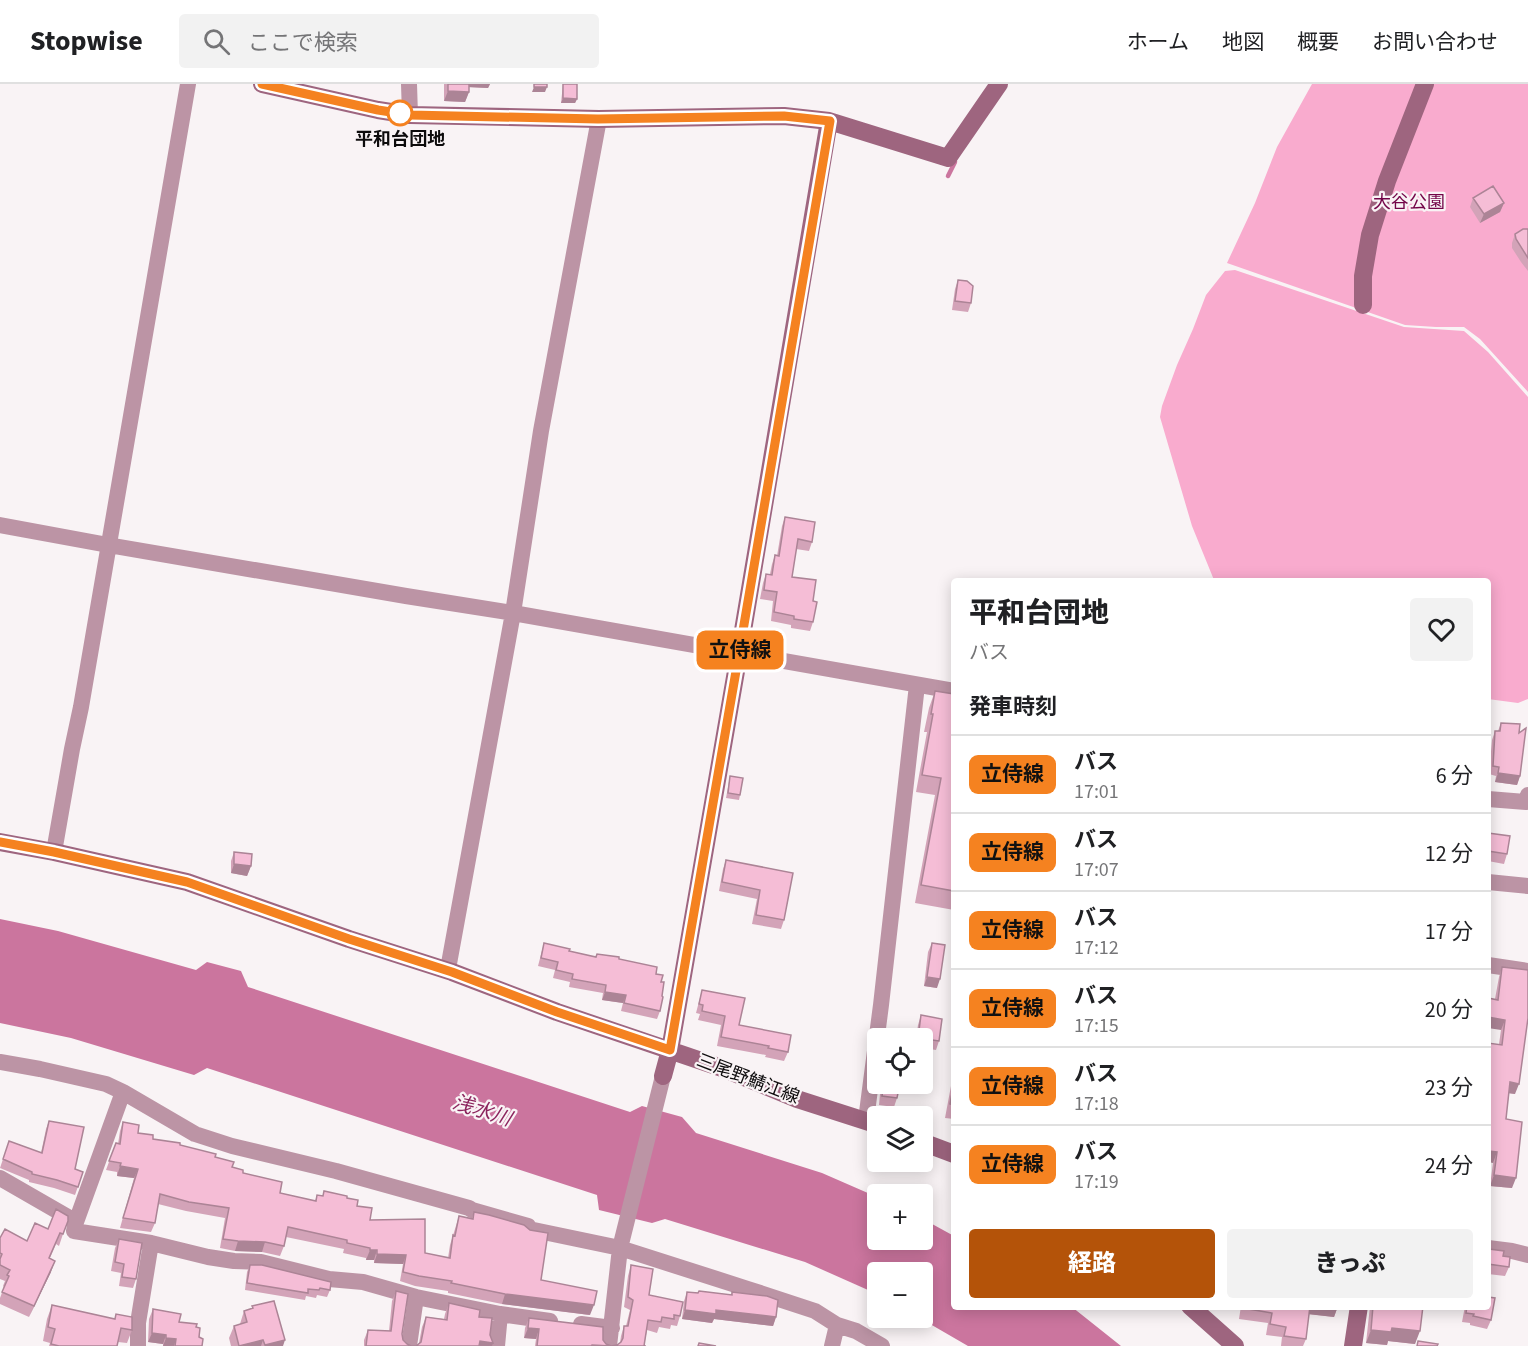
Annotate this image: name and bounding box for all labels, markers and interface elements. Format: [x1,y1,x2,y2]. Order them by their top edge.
search box [179,14,599,68]
text: Stopwise [30,21,143,61]
icon: search [200,25,233,58]
text: ここで検索 [248,27,358,59]
text: ホーム [1127,27,1189,57]
text: 地図 [1222,27,1264,57]
text: 概要 [1297,27,1339,57]
text: お問い合わせ [1372,27,1498,57]
marker: 平和台団地 [387,100,413,126]
place label: 平和台団地 [355,127,445,152]
park label: 大谷公園 [1373,190,1445,215]
text: 平和台団地 [969,593,1109,633]
button: heart [1410,598,1473,661]
line badge: 立侍線 [706,630,774,670]
text: 立侍線 [709,635,772,665]
text: バス [969,639,1009,667]
text: 発車時刻 [969,691,1057,723]
text: バス [1074,746,1118,778]
text: 立侍線 [981,759,1044,789]
text: 6 分 [1436,760,1473,792]
text: 17:01 [1074,778,1119,806]
text: バス [1074,824,1118,856]
text: 立侍線 [981,837,1044,867]
text: 12 分 [1425,838,1473,870]
text: 17:07 [1074,856,1119,884]
text: バス [1074,902,1118,934]
text: 立侍線 [981,915,1044,945]
text: 17 分 [1425,916,1473,948]
text: 17:12 [1074,934,1119,962]
text: バス [1074,980,1118,1012]
text: 立侍線 [981,993,1044,1023]
text: 20 分 [1425,994,1473,1026]
text: 17:15 [1074,1012,1119,1040]
map controls [867,1028,933,1328]
button: locate [867,1028,933,1094]
street label: 三尾野鯖江線 [693,1048,803,1110]
text: バス [1074,1058,1118,1090]
text: 立侍線 [981,1071,1044,1101]
text: 23 分 [1425,1072,1473,1104]
water label: 浅水川 [449,1088,517,1134]
text: 17:18 [1074,1090,1119,1118]
button: layers [867,1106,933,1172]
text: バス [1074,1136,1118,1168]
text: 立侍線 [981,1149,1044,1179]
text: 24 分 [1425,1150,1473,1182]
text: 17:19 [1074,1168,1119,1196]
button: + [867,1184,933,1250]
button: 経路 [969,1229,1215,1298]
button: きっぷ [1227,1229,1473,1298]
button: − [867,1262,933,1328]

